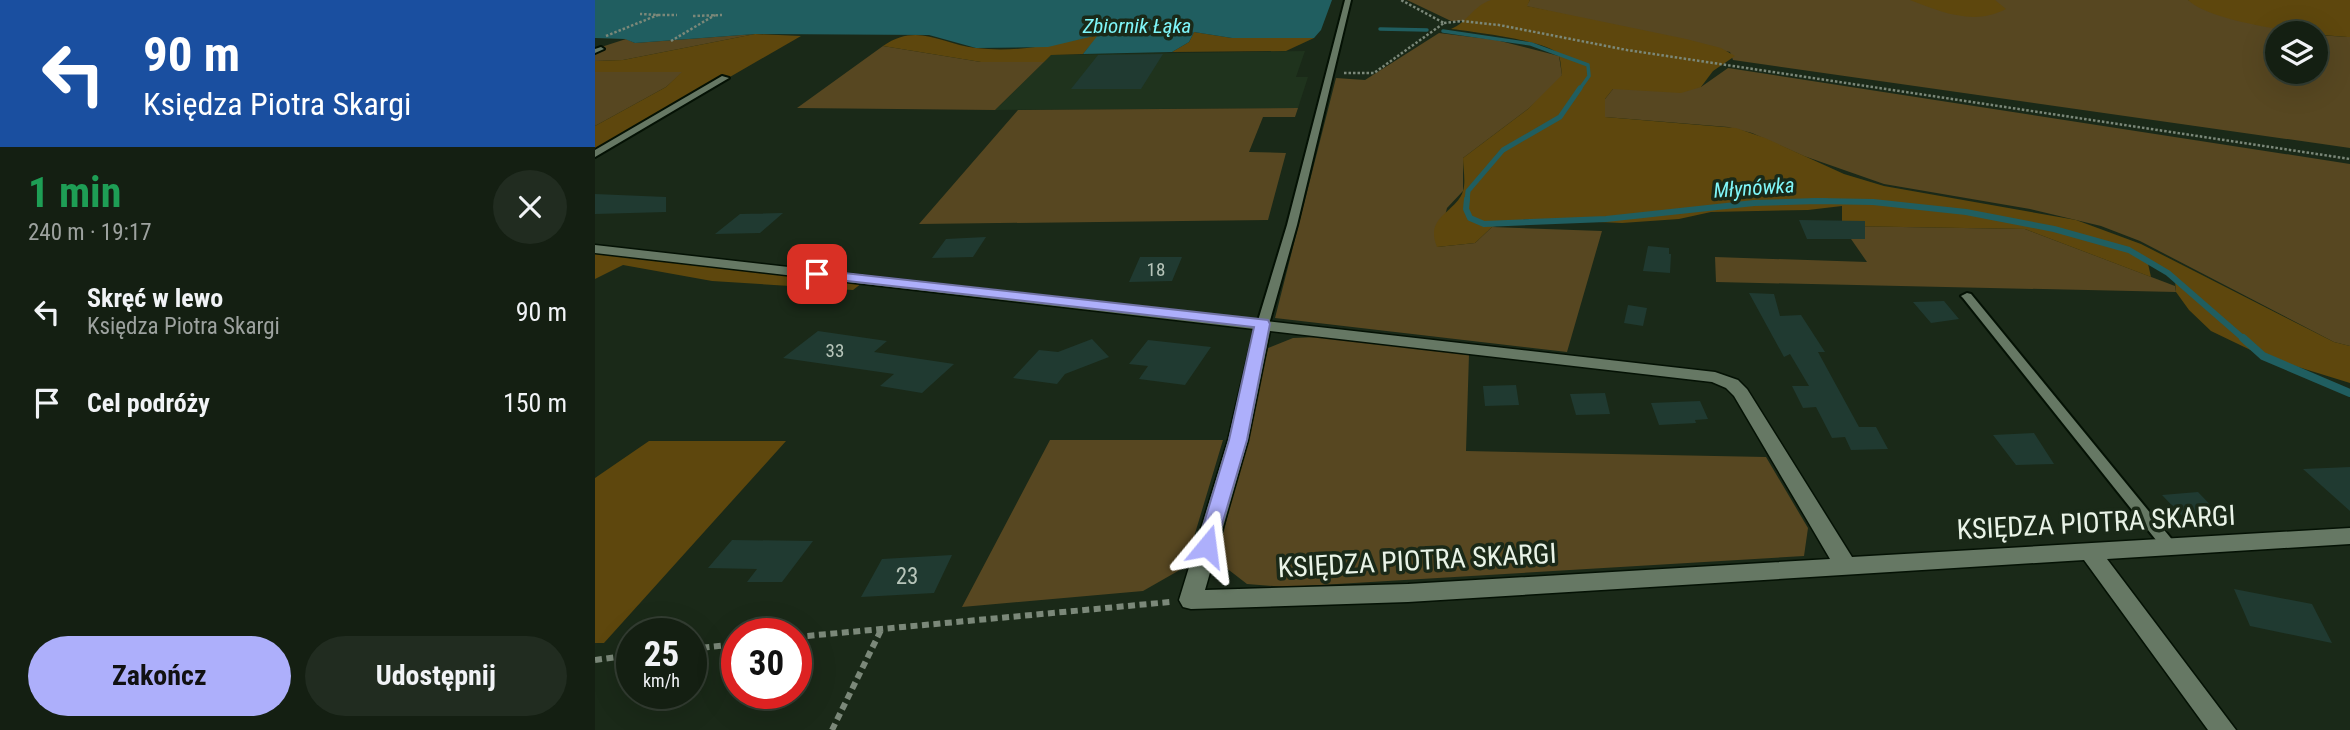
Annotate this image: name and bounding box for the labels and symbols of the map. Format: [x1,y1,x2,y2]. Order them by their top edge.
water label: Zbiornik Łąka [1082,14,1191,38]
water label: Młynówka [1713,173,1795,203]
pin [787,244,847,304]
house number: 18 [1147,258,1165,281]
house number: 33 [826,339,844,362]
street label: KSIĘDZA PIOTRA SKARGI [1956,499,2236,546]
position arrow [1170,509,1244,583]
street label: KSIĘDZA PIOTRA SKARGI [1277,537,1557,584]
house number: 23 [896,563,918,590]
speed limit sign: 30 [721,618,812,709]

